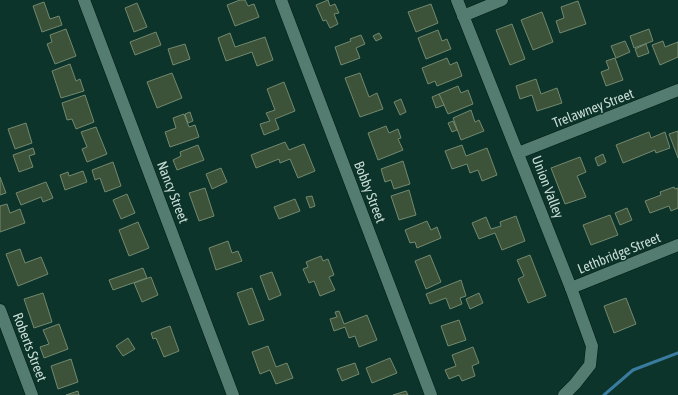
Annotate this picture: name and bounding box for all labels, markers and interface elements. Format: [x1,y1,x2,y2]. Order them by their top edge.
street label: Trelawney Street [550,85,636,131]
street label: Union Valley [529,153,567,221]
street label: Nancy Street [154,159,192,225]
street label: Bobby Street [351,159,389,225]
street label: Lethbridge Street [575,229,663,277]
street label: Roberts Street [10,310,50,384]

